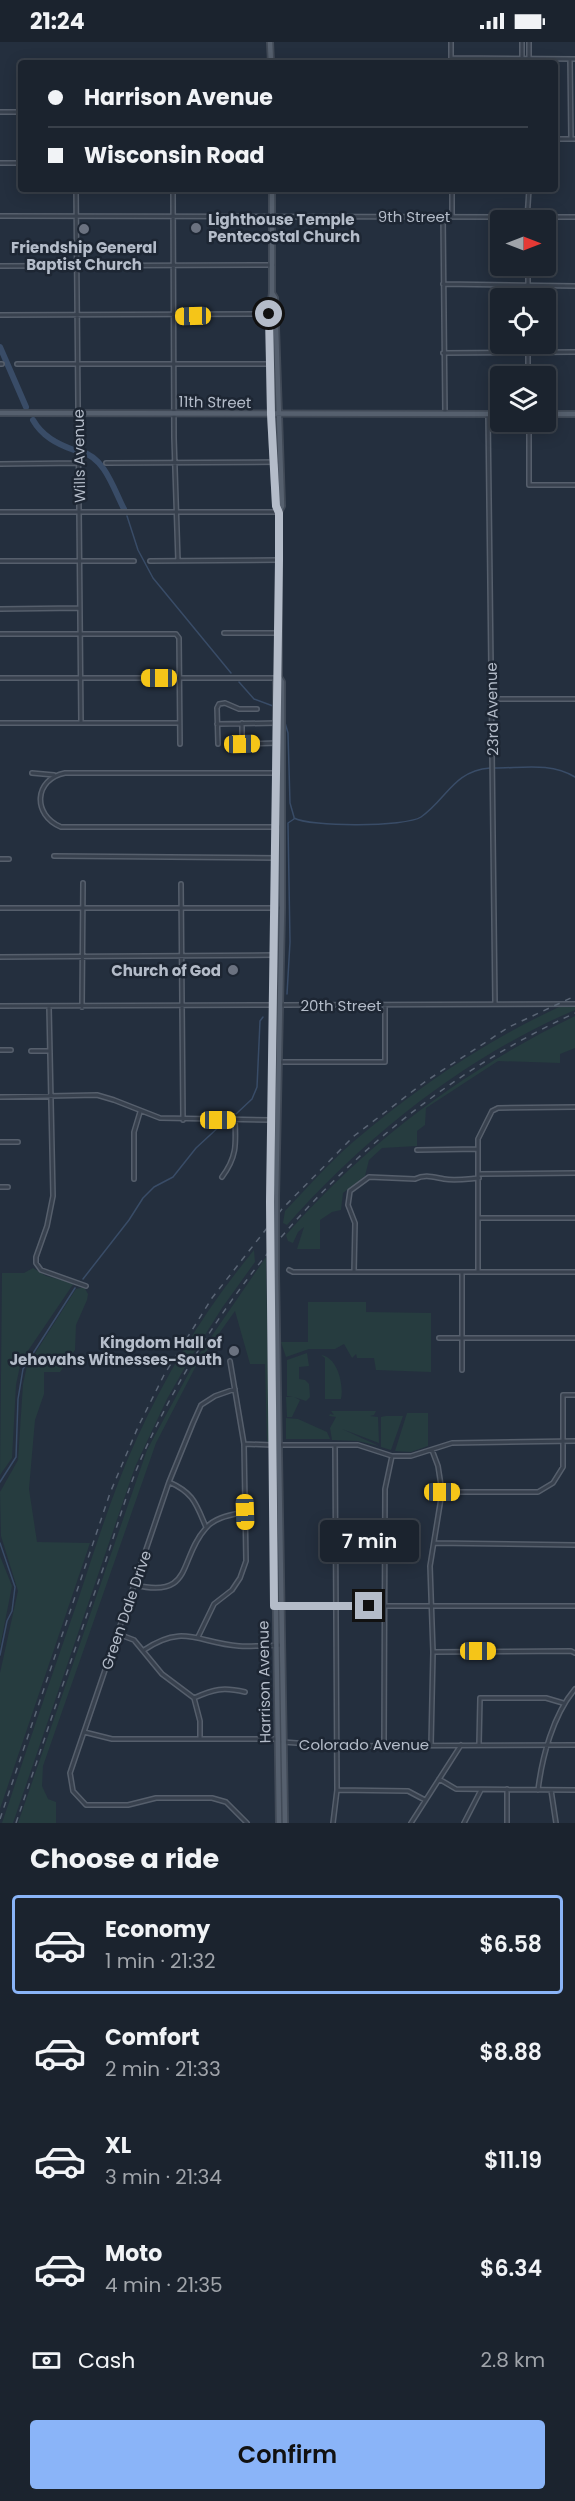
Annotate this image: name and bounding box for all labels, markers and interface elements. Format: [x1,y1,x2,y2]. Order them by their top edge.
text: 21:24 [30,6,85,37]
text: Harrison Avenue [84,82,273,113]
text: Wisconsin Road [84,140,265,171]
street label: 9th Street [378,206,450,227]
place label: Lighthouse Temple Pentecostal Church [208,209,360,247]
north arrow [490,210,556,276]
map controls [490,210,556,432]
marker: Lighthouse Temple Pentecostal Church [189,221,203,235]
marker: Friendship General Baptist Church [77,222,91,236]
place label: Friendship General Baptist Church [11,237,157,275]
button: locate [490,288,556,354]
route start [255,300,282,327]
car [175,307,211,325]
button: layers [490,366,556,432]
street label: 11th Street [179,391,251,413]
street label: Wills Avenue [68,409,90,503]
street label: 23rd Avenue [481,662,503,756]
car [141,669,177,687]
car [224,735,260,753]
place label: Church of God [111,960,221,981]
marker: Church of God [226,963,240,977]
street label: 20th Street [300,995,382,1016]
car [200,1111,236,1129]
place label: Kingdom Hall of Jehovahs Witnesses-South [9,1332,223,1370]
marker: Kingdom Hall of Jehovahs Witnesses-South [227,1344,241,1358]
car [424,1483,460,1501]
car [235,1494,255,1530]
callout: 7 min [320,1519,418,1561]
text: 7 min [342,1527,397,1555]
street label: Green Dale Drive [96,1548,156,1672]
route end [355,1592,382,1619]
street label: Harrison Avenue [252,1620,276,1744]
car [460,1642,496,1660]
street label: Colorado Avenue [299,1734,429,1755]
text: Choose a ride [30,1840,219,1877]
text: Economy [105,1914,210,1945]
icon: car [33,1918,87,1972]
text: $6.58 [479,1929,542,1960]
text: 1 min · 21:32 [105,1947,215,1975]
text: Comfort [105,2022,199,2053]
icon: car [33,2026,87,2080]
text: $8.88 [479,2037,542,2068]
text: 2 min · 21:33 [105,2055,221,2083]
text: XL [105,2130,131,2161]
icon: car [33,2134,87,2188]
text: $11.19 [484,2145,542,2176]
text: 3 min · 21:34 [105,2163,222,2191]
text: Moto [105,2238,162,2269]
icon: car [33,2242,87,2296]
text: $6.34 [480,2253,542,2284]
text: 4 min · 21:35 [105,2271,223,2299]
icon: cash [30,2344,63,2377]
text: Cash [78,2345,135,2376]
text: 2.8 km [480,2346,545,2374]
button: Confirm [30,2420,545,2489]

